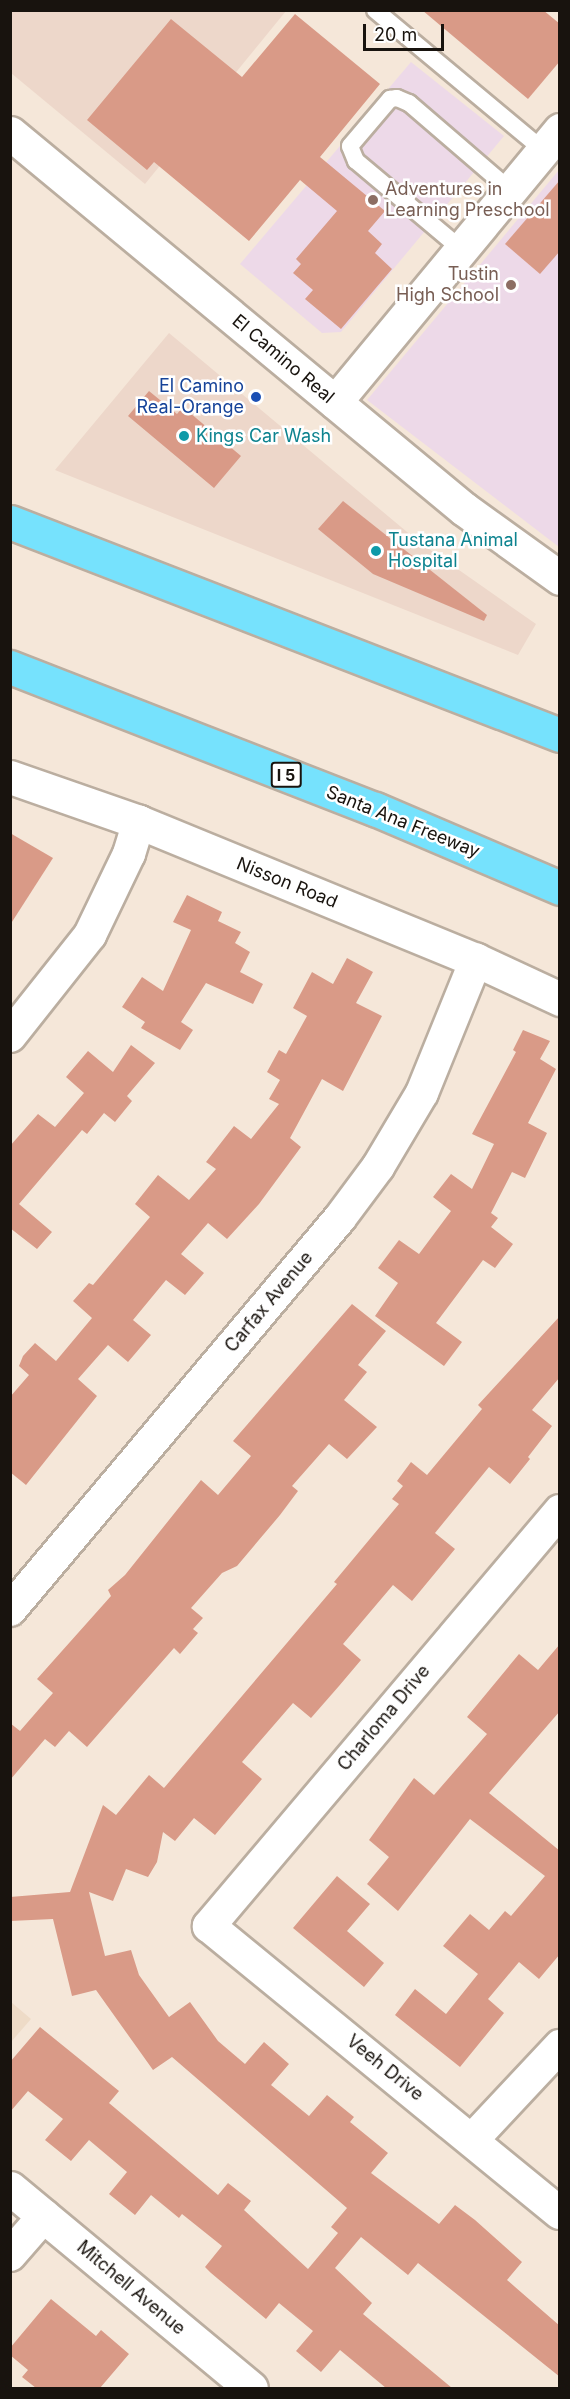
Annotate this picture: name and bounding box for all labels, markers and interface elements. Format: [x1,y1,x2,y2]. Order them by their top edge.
scale bar [366,12,447,50]
text: 20 m [374,24,417,45]
place label: Adventures in Learning Preschool [385,179,550,222]
marker: Adventures in Learning Preschool [366,193,380,207]
place label: Tustin High School [396,264,499,306]
marker: Tustin High School [504,278,518,292]
street label: El Camino Real [228,310,338,408]
place label: El Camino Real-Orange [136,376,244,418]
marker: El Camino Real-Orange [249,390,263,404]
place label: Kings Car Wash [196,425,331,447]
marker: Kings Car Wash [177,429,191,443]
place label: Tustana Animal Hospital [388,530,518,572]
marker: Tustana Animal Hospital [369,544,383,558]
road number: I 5 [270,762,302,788]
street label: Santa Ana Freeway [323,781,483,863]
street label: Nisson Road [233,853,341,913]
street label: Carfax Avenue [221,1247,317,1357]
street label: Charloma Drive [333,1661,435,1775]
street label: Veeh Drive [342,2030,428,2106]
street label: Mitchell Avenue [72,2236,190,2340]

